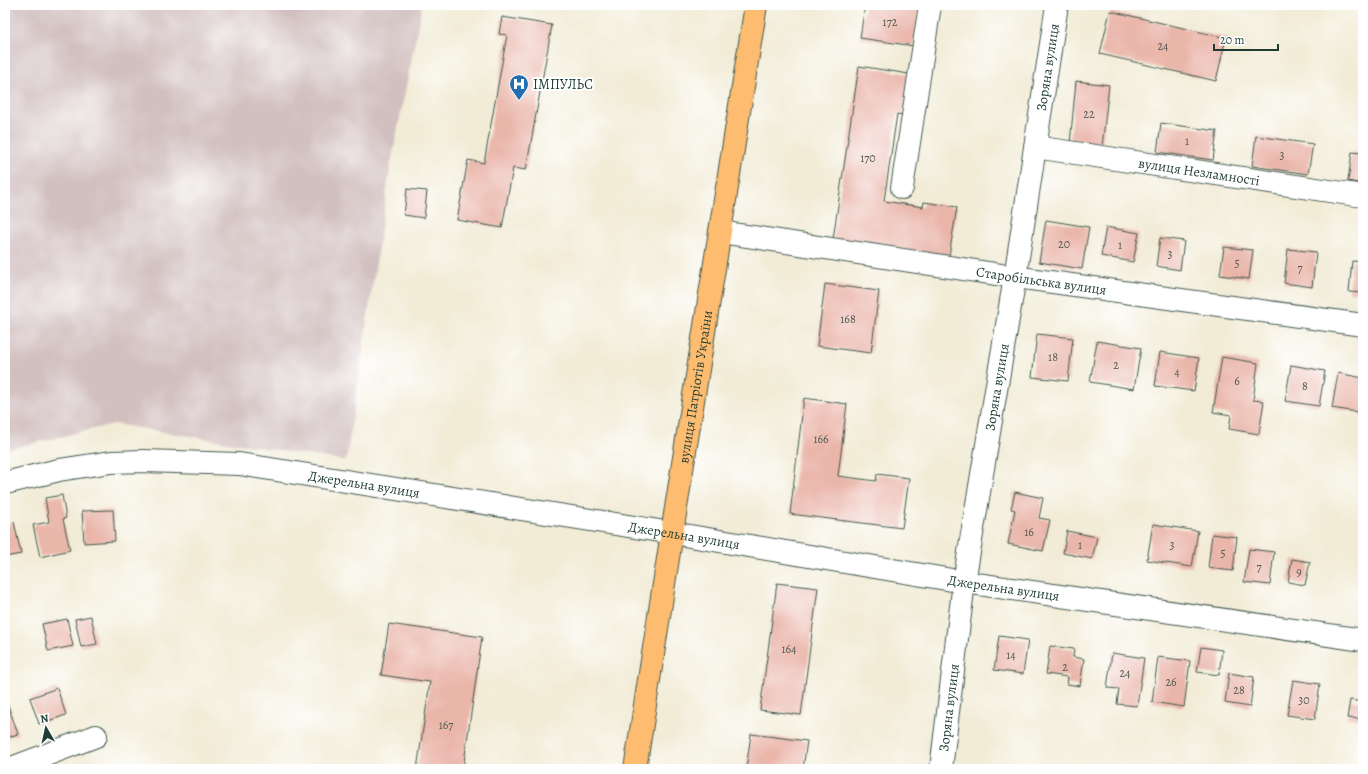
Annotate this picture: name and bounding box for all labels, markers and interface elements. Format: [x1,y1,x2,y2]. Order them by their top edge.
house number: 172 [883,14,898,30]
street label: Зоряна вулиця [1032,22,1064,112]
scale bar [1214,26,1278,52]
text: 20 m [1220,32,1244,48]
house number: 24 [1157,38,1169,54]
hospital icon: ІМПУЛЬС [508,73,530,101]
place label: ІМПУЛЬС [533,75,593,94]
house number: 22 [1083,106,1095,122]
house number: 1 [1185,133,1189,149]
house number: 3 [1280,147,1285,163]
house number: 170 [860,150,876,166]
street label: вулиця Незламності [1137,154,1261,190]
house number: 20 [1058,236,1070,252]
house number: 1 [1118,237,1122,253]
house number: 3 [1168,246,1173,262]
house number: 5 [1234,255,1240,271]
house number: 7 [1297,260,1303,276]
street label: Старобільська вулиця [975,262,1108,300]
street label: вулиця Патріотів України [674,309,717,465]
house number: 168 [840,311,856,327]
street label: Зоряна вулиця [980,342,1014,432]
house number: 18 [1048,349,1058,365]
house number: 2 [1113,357,1119,373]
house number: 4 [1174,364,1180,380]
house number: 6 [1234,373,1240,389]
house number: 8 [1302,378,1308,394]
house number: 166 [813,431,829,447]
street label: Джерельна вулиця [307,466,421,503]
street label: Джерельна вулиця [627,517,741,554]
house number: 16 [1024,524,1034,540]
house number: 1 [1078,537,1082,553]
house number: 3 [1170,537,1175,553]
house number: 5 [1220,545,1226,561]
house number: 7 [1256,559,1262,575]
house number: 9 [1296,564,1302,580]
street label: Джерельна вулиця [946,570,1061,606]
house number: 164 [781,641,797,657]
house number: 14 [1006,647,1016,663]
house number: 2 [1062,659,1068,675]
street label: Зоряна вулиця [934,662,964,753]
house number: 24 [1119,665,1131,681]
house number: 26 [1165,674,1177,690]
house number: 28 [1233,682,1245,698]
house number: 30 [1298,692,1310,708]
north arrow [26,708,66,748]
text: N [39,711,50,727]
house number: 167 [439,717,454,733]

